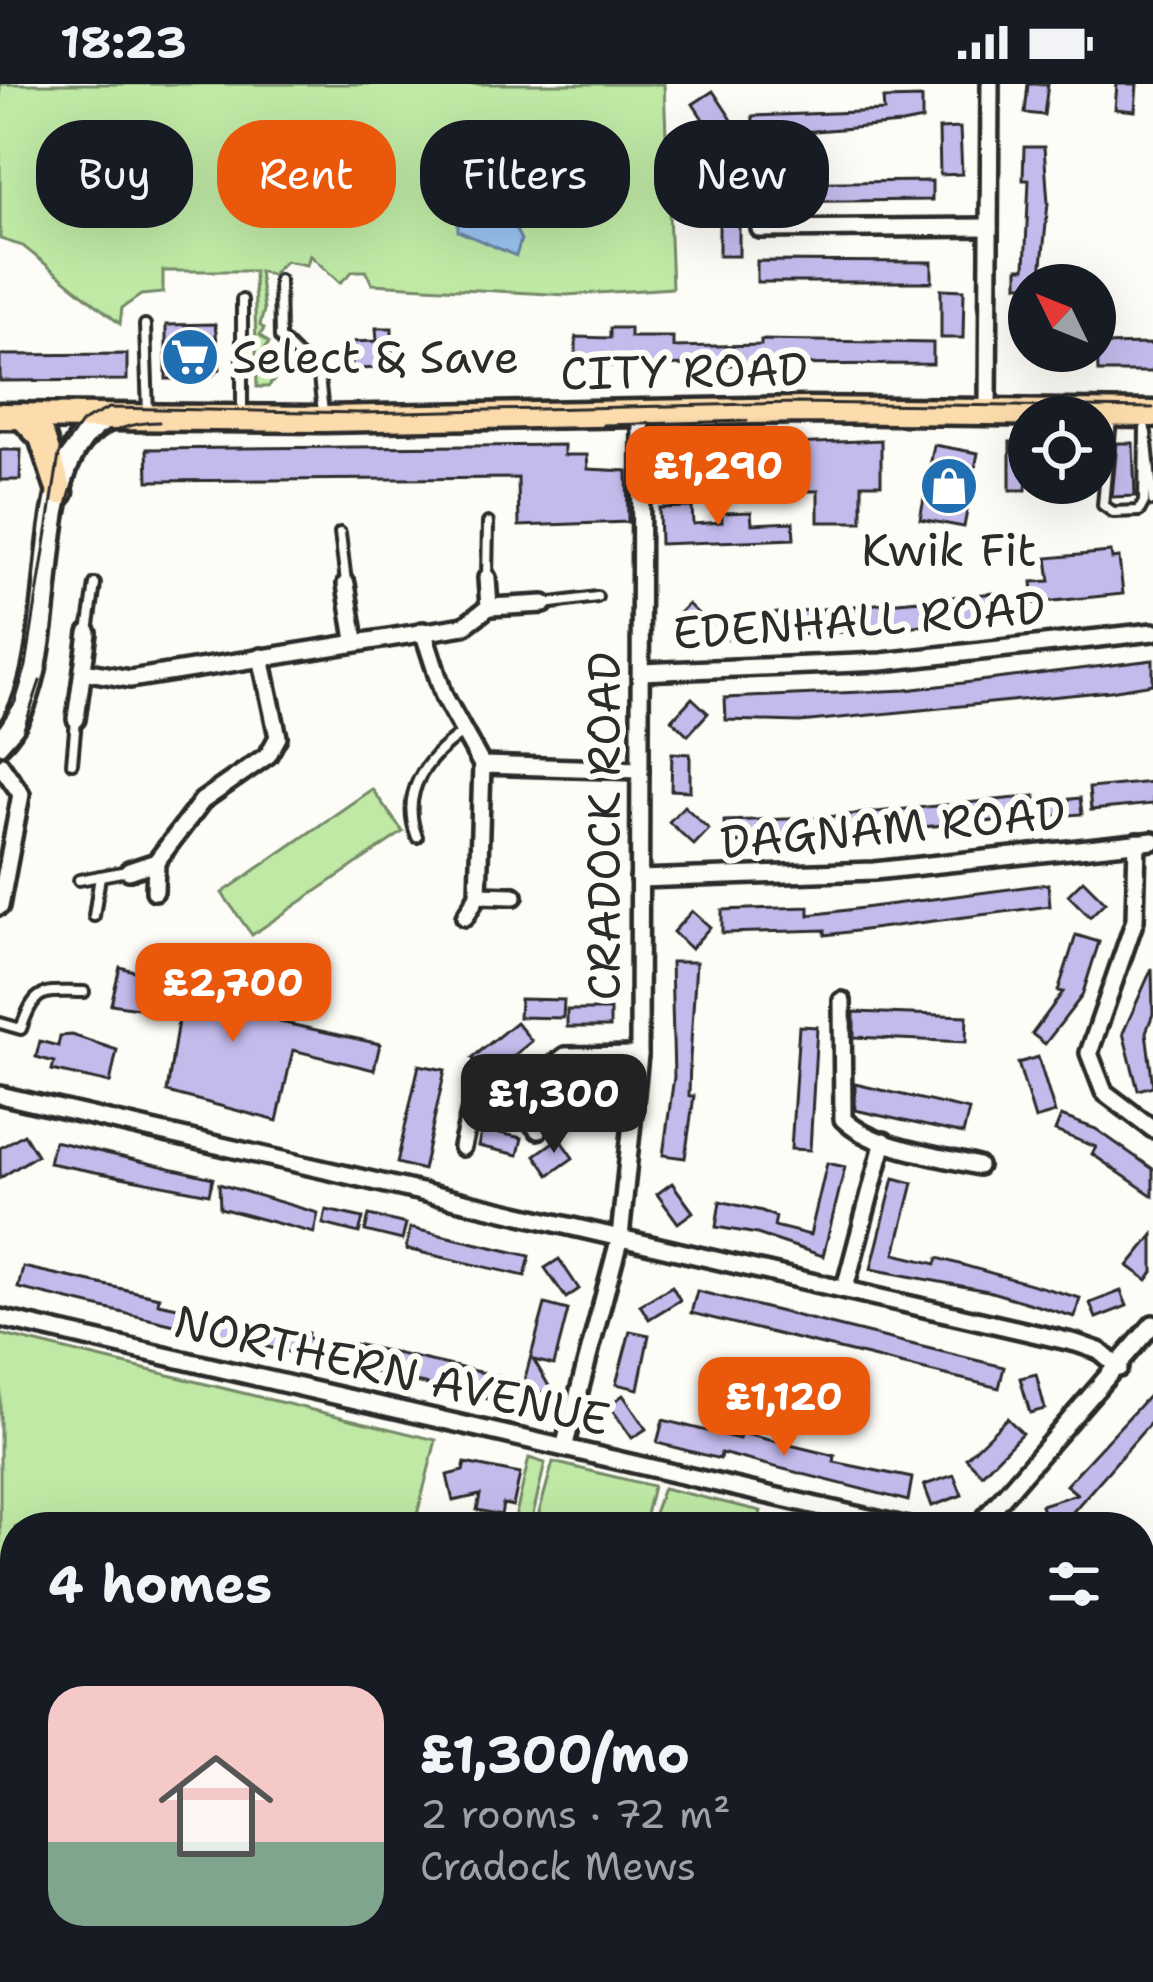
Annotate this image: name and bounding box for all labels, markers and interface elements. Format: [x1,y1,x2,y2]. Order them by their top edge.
text: 18:23 [60,12,187,72]
chip: Buy [36,120,193,228]
chip: Rent [217,120,396,228]
chip: Filters [420,120,630,228]
chip: New [654,120,829,228]
north arrow [1008,264,1116,372]
map controls [1008,264,1116,504]
supermarket icon: Select & Save [159,326,221,388]
place label: Select & Save [232,327,519,387]
street label: CITY ROAD [560,339,808,403]
button: locate [1008,396,1116,504]
pin: £1,290 [620,426,816,528]
text: £1,290 [653,439,783,491]
shop icon: Kwik Fit [918,455,980,517]
place label: Kwik Fit [861,520,1037,580]
street label: EDENHALL ROAD [671,577,1047,663]
street label: CRADOCK ROAD [574,651,634,1001]
street label: DAGNAM ROAD [718,782,1068,872]
pin: £2,700 [135,943,331,1045]
text: £2,700 [162,956,304,1008]
pin: £1,300 [456,1054,652,1156]
text: £1,300 [488,1067,620,1119]
street label: NORTHERN AVENUE [168,1291,616,1449]
pin: £1,120 [686,1357,882,1459]
text: £1,120 [725,1370,843,1422]
text: 4 homes [48,1550,272,1618]
icon: filters [1041,1551,1107,1617]
text: £1,300/mo [420,1720,690,1788]
icon: home [144,1734,288,1878]
text: 2 rooms · 72 m² [420,1788,731,1840]
text: Cradock Mews [420,1840,696,1892]

